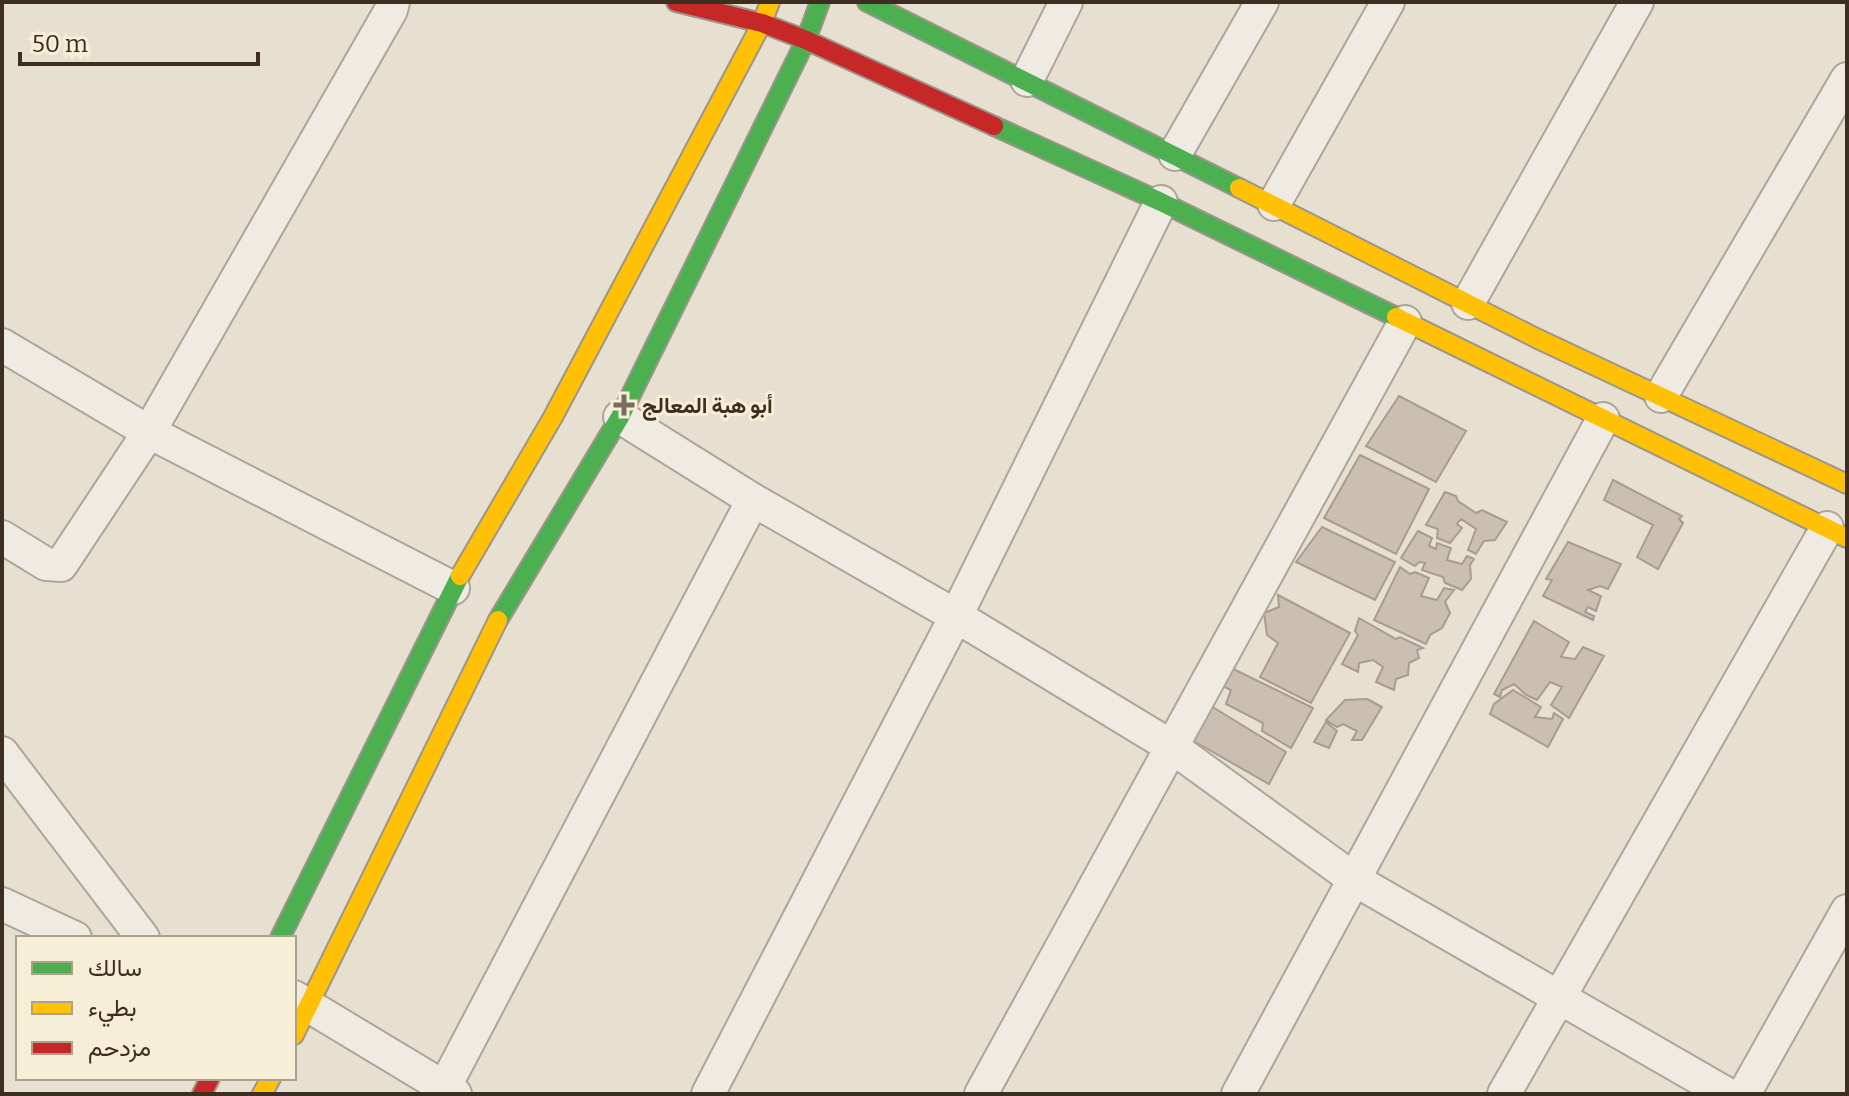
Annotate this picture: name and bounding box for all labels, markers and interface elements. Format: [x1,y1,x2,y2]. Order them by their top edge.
scale bar [20,16,258,66]
text: 50 m [32,30,88,58]
place label: أبو هبة المعالج [642,392,773,421]
marker: أبو هبة المعالج [613,394,635,416]
legend [16,936,296,1080]
text: سالك [88,954,142,982]
text: بطيء [88,994,137,1027]
text: مزدحم [88,1034,151,1064]

